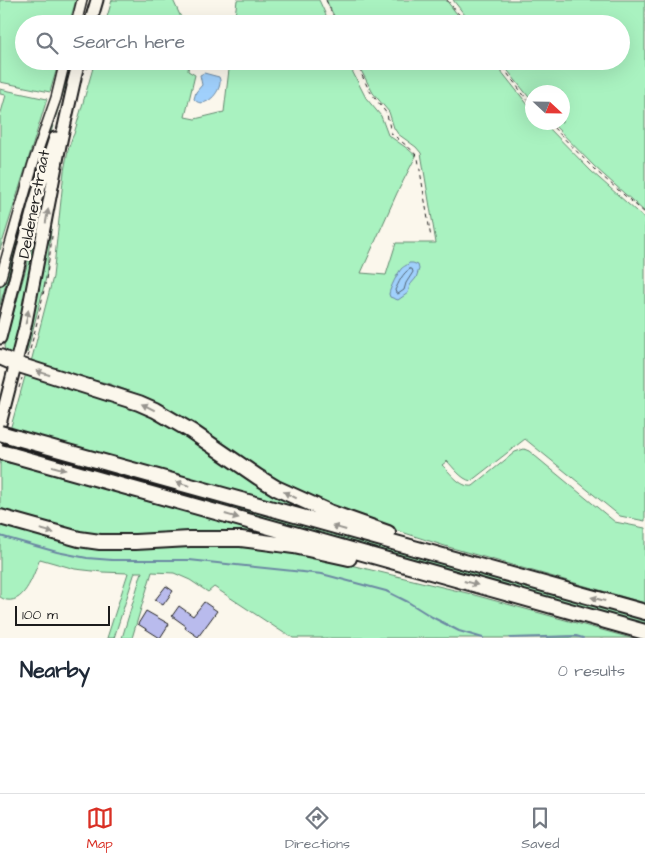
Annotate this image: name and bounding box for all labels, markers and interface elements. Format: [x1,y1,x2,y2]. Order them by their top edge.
search box [15,15,630,70]
icon: search [33,29,61,57]
text: Search here [73,29,185,56]
north arrow [525,85,570,130]
street label: Deldenerstraat [13,148,55,260]
one-way arrow [43,208,51,224]
one-way arrow [24,309,32,325]
one-way arrow [36,368,51,376]
one-way arrow [141,403,155,411]
one-way arrow [51,464,66,472]
one-way arrow [175,480,190,488]
one-way arrow [283,491,297,499]
one-way arrow [225,513,240,521]
one-way arrow [332,523,347,531]
one-way arrow [39,527,54,535]
one-way arrow [463,580,478,588]
one-way arrow [590,595,605,603]
scale bar [15,603,110,626]
text: 100 m [22,605,58,625]
text: Nearby [20,656,90,685]
text: 0 results [558,660,625,682]
tab: Map [86,804,114,854]
tab: Directions [285,804,350,854]
tab: Saved [521,804,559,854]

